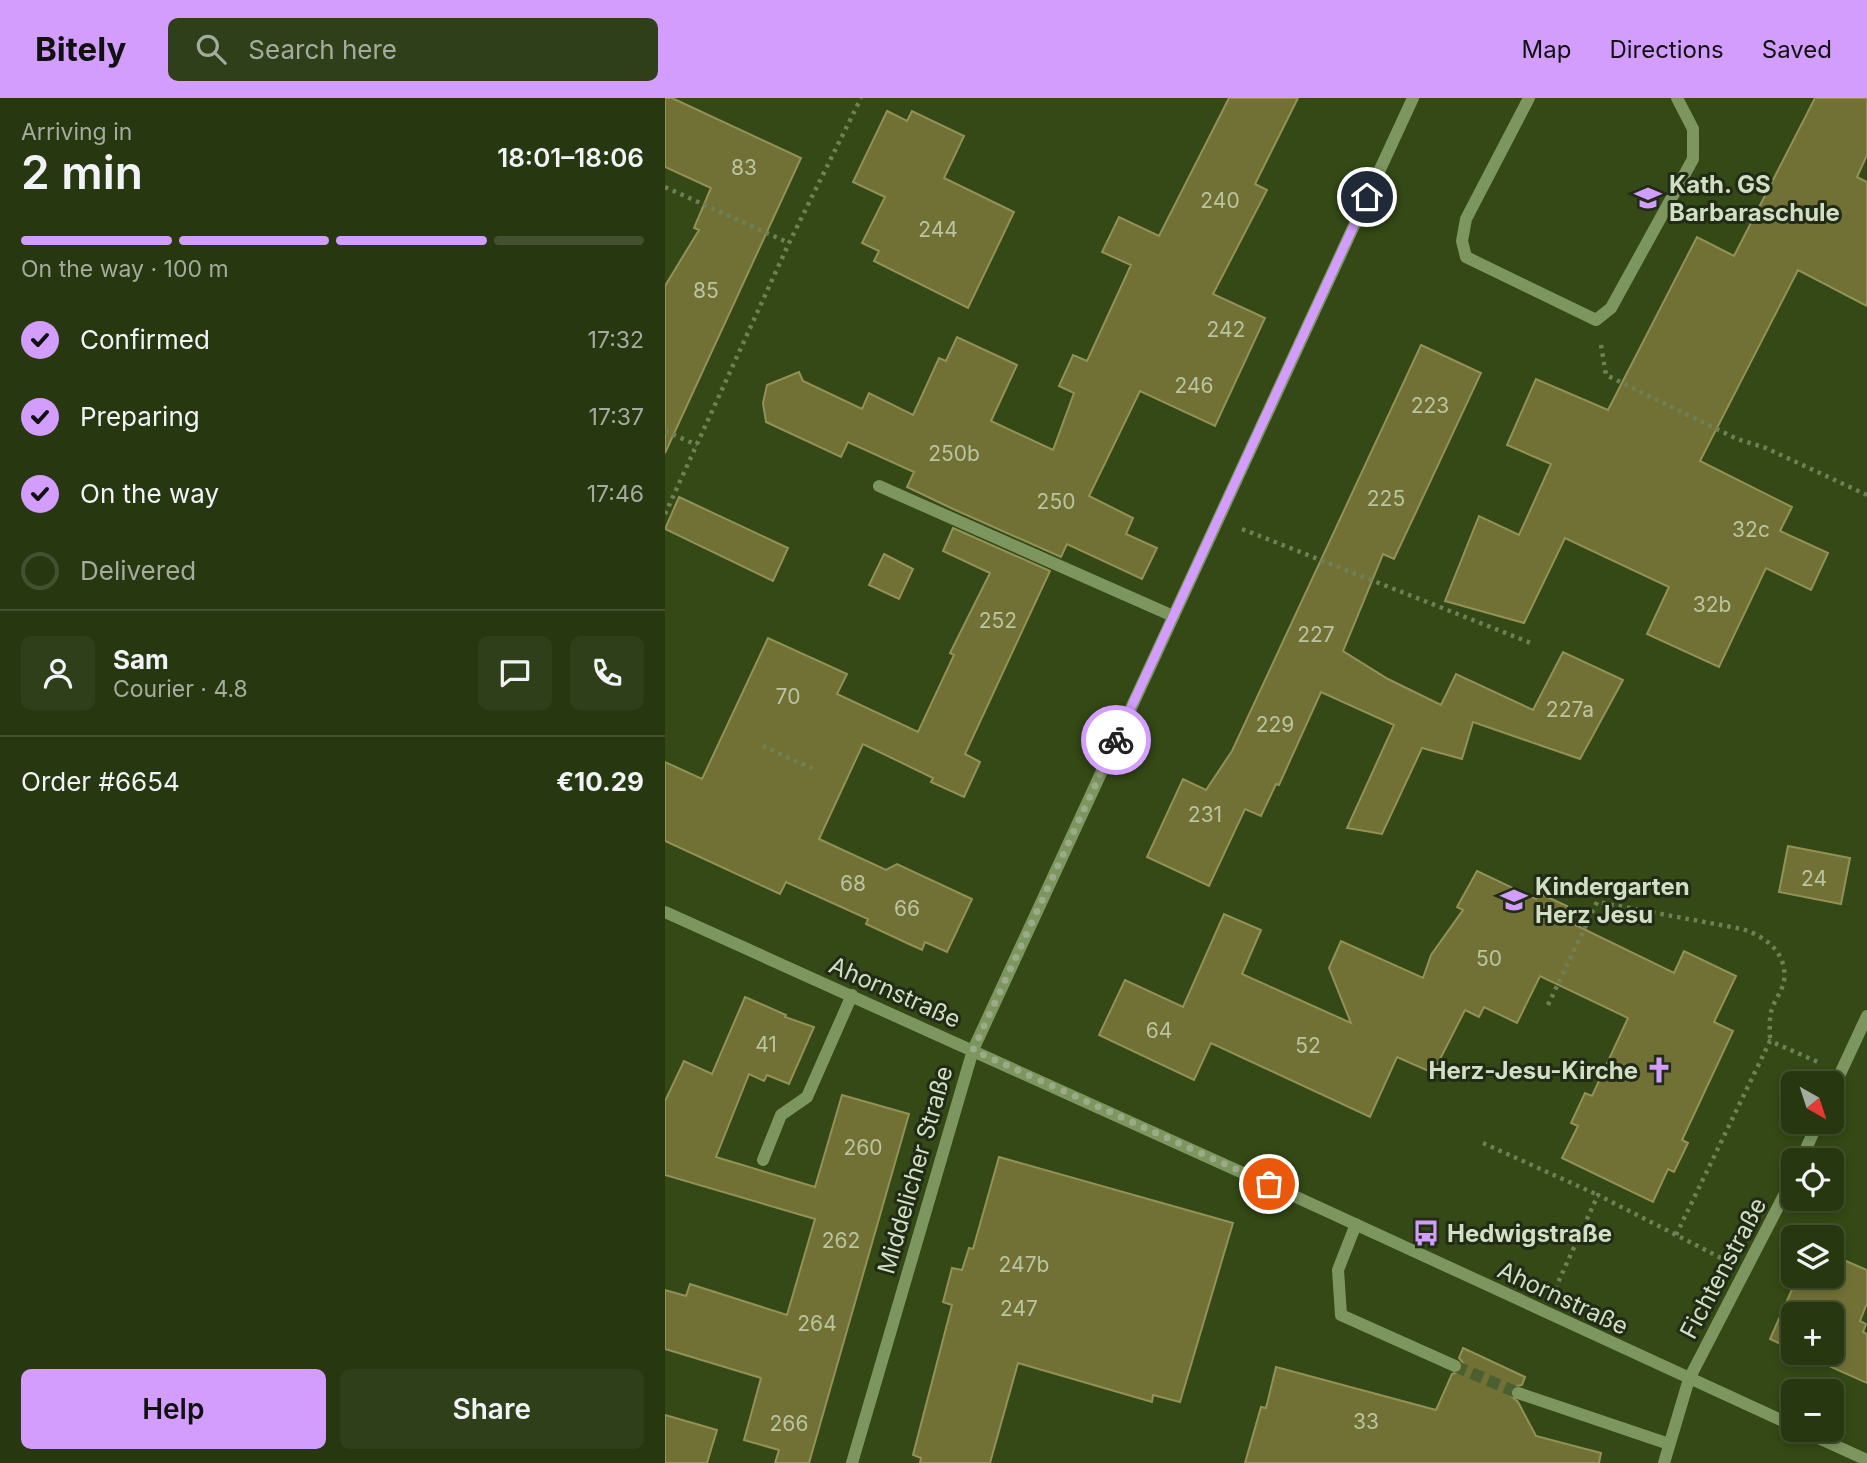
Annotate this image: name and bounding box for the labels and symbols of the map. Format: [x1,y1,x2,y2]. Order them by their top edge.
house number: 83 [731,155,757,180]
pin [1337,167,1397,227]
place label: Kath. GS Barbaraschule [1669,170,1840,227]
school or university icon: Kath. GS Barbaraschule [1633,183,1663,213]
house number: 240 [1200,188,1240,213]
house number: 244 [918,217,958,242]
house number: 85 [693,278,719,303]
house number: 242 [1207,317,1245,342]
house number: 246 [1174,373,1214,398]
house number: 223 [1411,393,1449,418]
house number: 250b [928,441,980,466]
house number: 225 [1367,486,1405,511]
house number: 250 [1037,489,1075,514]
house number: 32c [1732,517,1770,542]
house number: 32b [1693,592,1731,617]
house number: 252 [979,608,1017,633]
house number: 227 [1297,622,1335,647]
house number: 70 [776,684,800,709]
house number: 227a [1546,697,1594,722]
courier [1081,705,1151,775]
house number: 229 [1256,712,1294,737]
house number: 231 [1188,802,1222,827]
house number: 24 [1801,866,1827,891]
house number: 68 [840,871,866,896]
place label: Kindergarten Herz Jesu [1535,872,1690,929]
school or university icon: Kindergarten Herz Jesu [1499,885,1529,915]
house number: 66 [894,896,920,921]
house number: 50 [1476,946,1502,971]
street label: Ahornstraße [825,950,965,1034]
house number: 64 [1146,1018,1172,1043]
house number: 41 [755,1032,777,1057]
house number: 52 [1295,1033,1321,1058]
church icon: Herz-Jesu-Kirche [1644,1055,1674,1085]
place label: Herz-Jesu-Kirche [1429,1056,1638,1085]
street label: Middelicher Straße [871,1063,959,1277]
north arrow [1781,1071,1845,1134]
house number: 260 [843,1135,883,1160]
pin [1239,1154,1299,1214]
street label: Fichtenstraße [1674,1193,1772,1343]
bus stop icon: Hedwigstraße [1411,1218,1441,1248]
place label: Hedwigstraße [1447,1219,1612,1248]
house number: 262 [822,1228,860,1253]
house number: 247b [999,1252,1049,1277]
street label: Ahornstraße [1493,1255,1633,1341]
house number: 247 [1000,1296,1038,1321]
house number: 264 [797,1311,837,1336]
house number: 33 [1353,1409,1379,1434]
house number: 266 [770,1411,808,1436]

